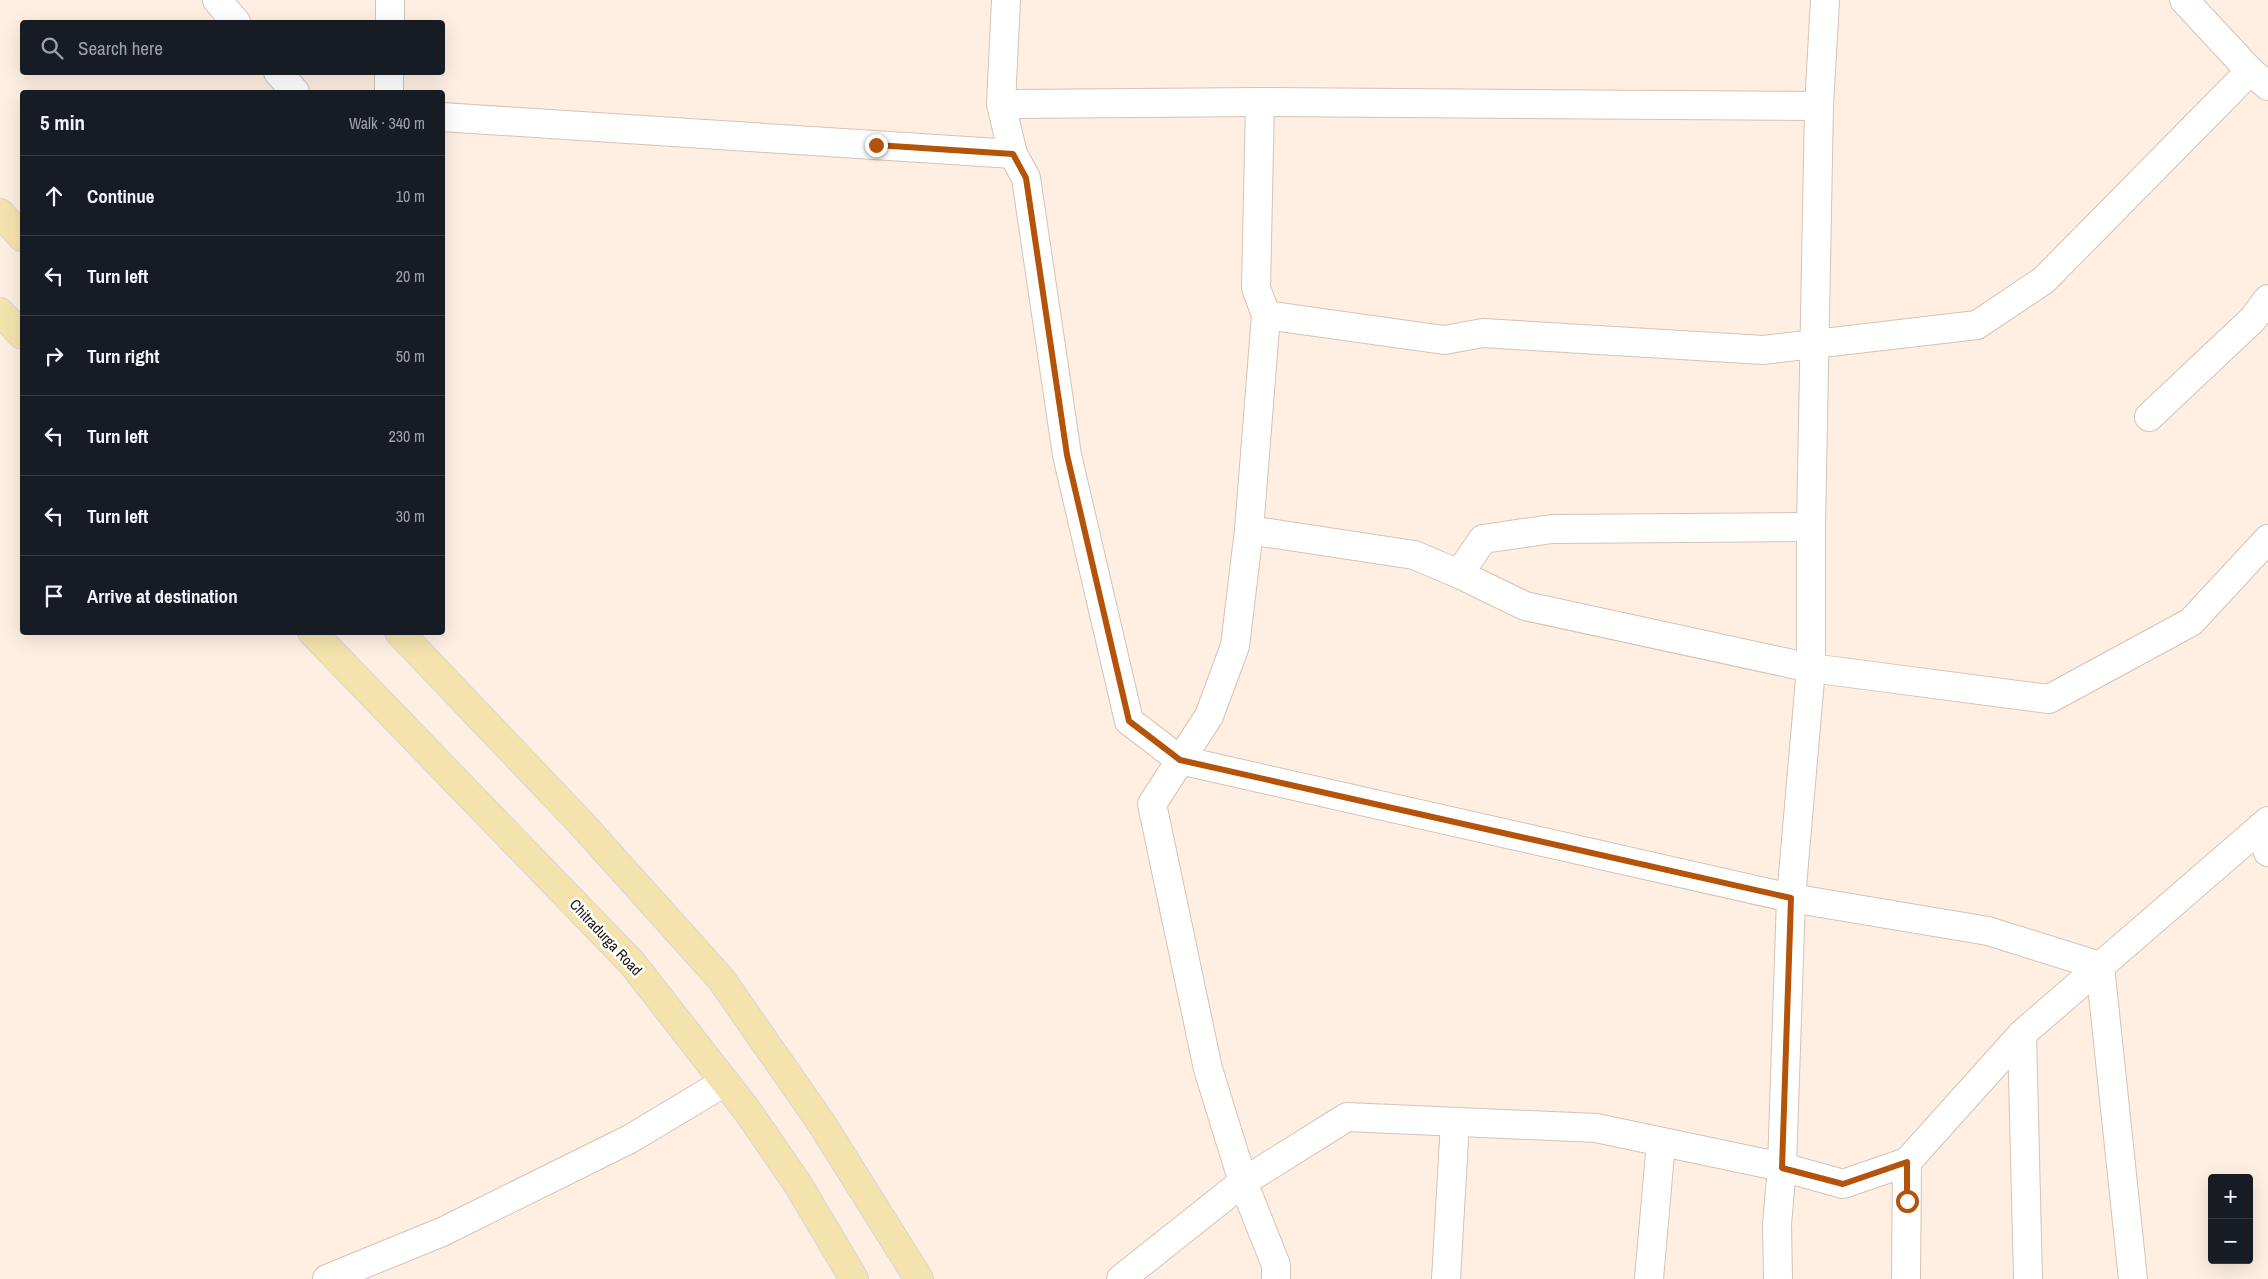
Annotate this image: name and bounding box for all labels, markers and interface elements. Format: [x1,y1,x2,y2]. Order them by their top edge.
search box [20,20,445,75]
icon: search [38,34,66,62]
text: Search here [78,35,163,61]
text: 5 min [40,108,85,137]
text: Walk · 340 m [349,112,425,134]
route end [865,134,888,157]
icon: ahead [40,182,68,210]
text: Continue [87,183,155,209]
text: 10 m [396,185,425,207]
icon: left [40,262,68,290]
text: Turn left [87,263,148,289]
text: 20 m [396,265,425,287]
icon: right [40,342,68,370]
text: Turn right [87,343,159,369]
text: 50 m [396,345,425,367]
icon: left [40,422,68,450]
text: Turn left [87,423,148,449]
text: 230 m [389,425,425,447]
icon: left [40,502,68,530]
text: Turn left [87,503,148,529]
text: 30 m [396,505,425,527]
icon: arrive [40,582,68,610]
text: Arrive at destination [87,583,238,609]
street label: Chitradurga Road [565,894,647,980]
map controls [2208,1174,2253,1264]
button: + [2208,1174,2253,1219]
route start [1896,1190,1919,1213]
button: − [2208,1219,2253,1264]

